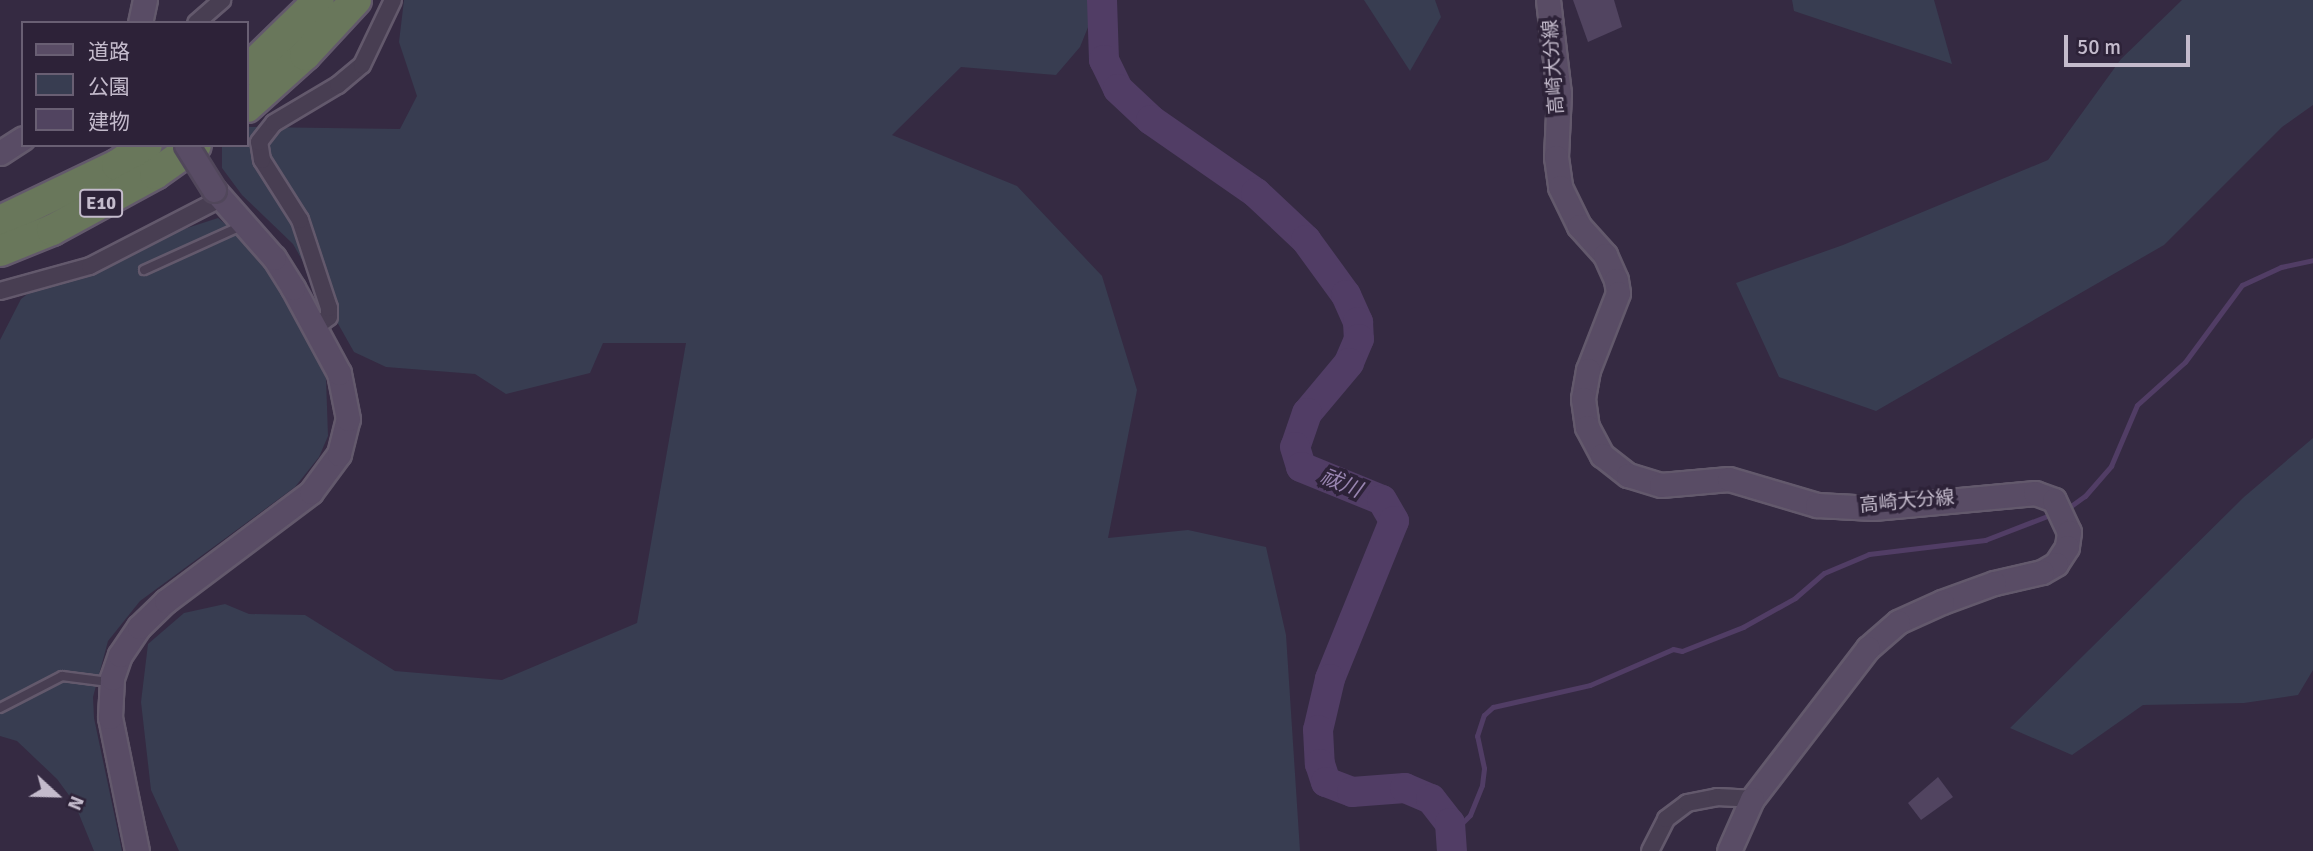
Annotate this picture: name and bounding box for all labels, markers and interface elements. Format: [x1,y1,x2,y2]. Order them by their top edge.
street label: 高崎大分線 [1539,19,1569,115]
legend [21,21,248,147]
scale bar [2068,21,2194,65]
text: 50 m [2077,34,2121,60]
text: 道路 [88,39,130,65]
text: 公園 [88,74,130,100]
text: 建物 [88,109,130,135]
road number: E10 [78,188,124,218]
water label: 祓川 [1317,463,1365,503]
street label: 高崎大分線 [1859,487,1955,517]
north arrow [21,760,91,830]
text: N [62,792,89,813]

